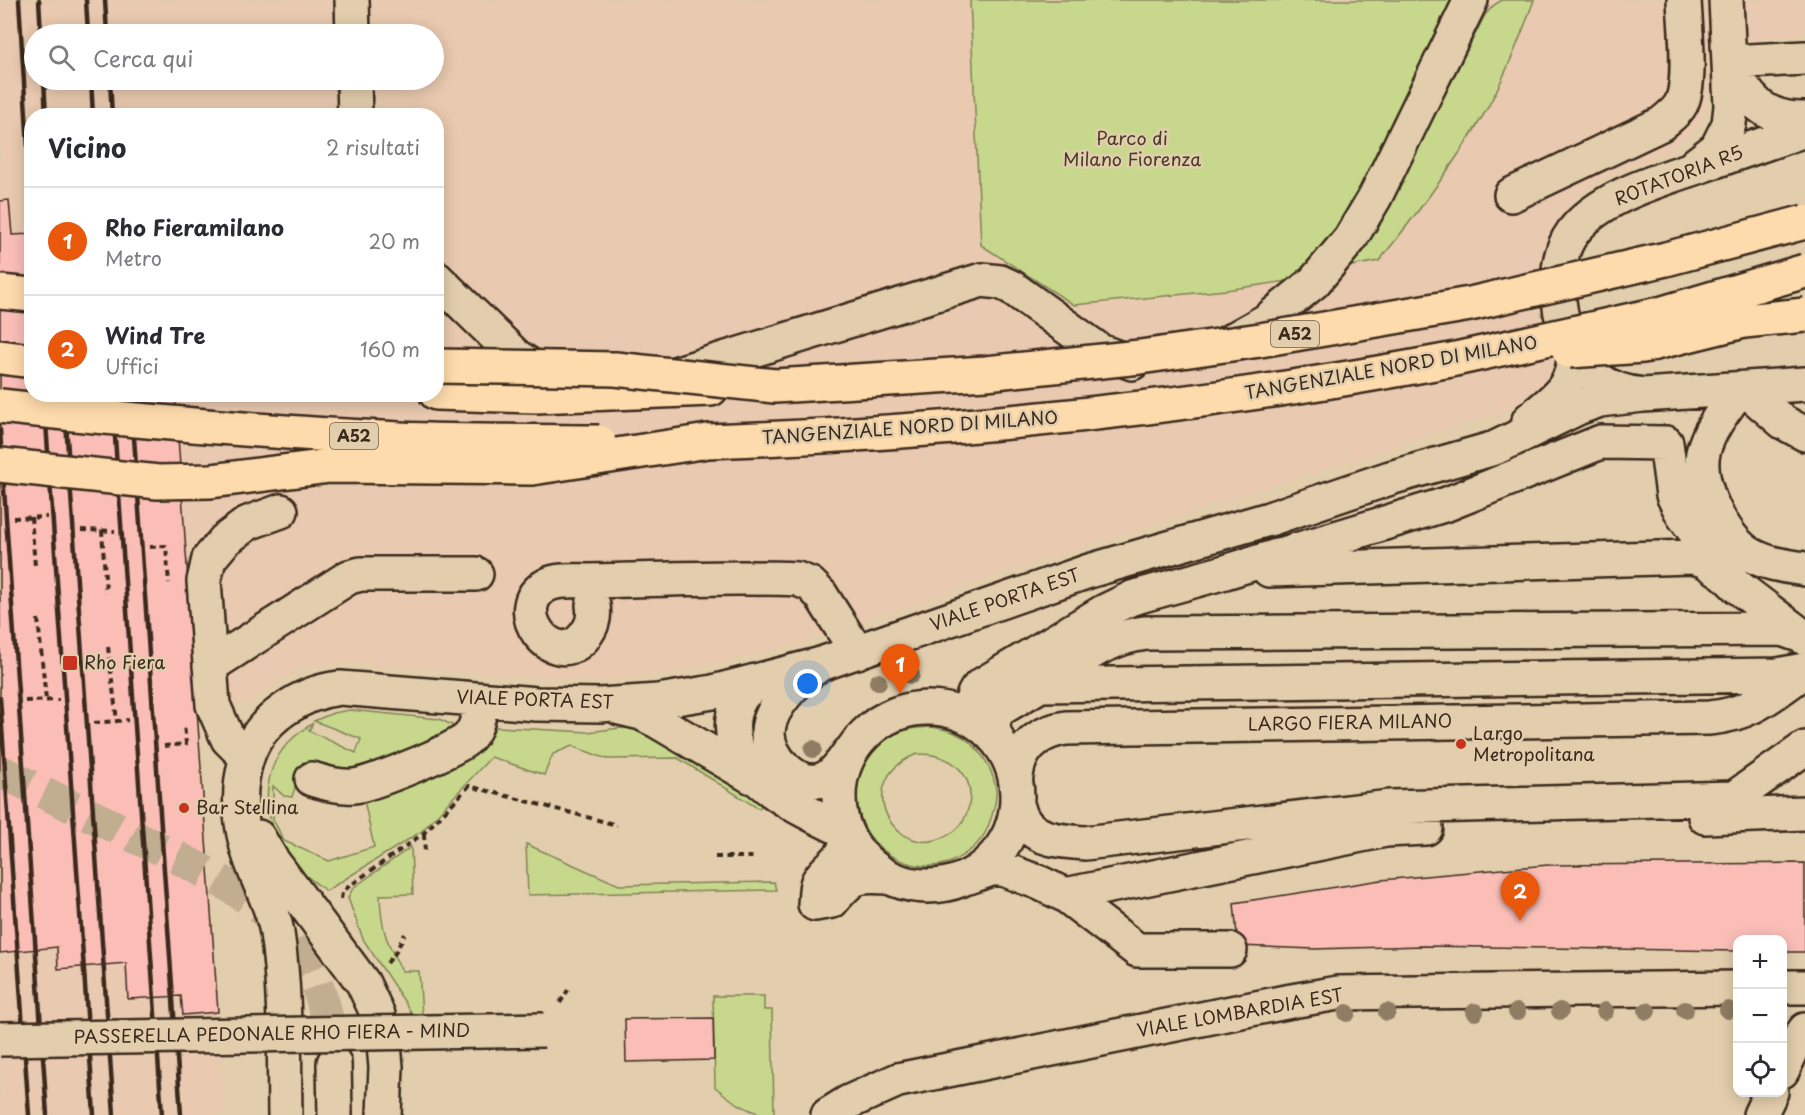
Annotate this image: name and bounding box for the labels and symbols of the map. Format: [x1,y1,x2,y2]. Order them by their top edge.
park label: Parco di Milano Fiorenza [1063,124,1201,172]
street label: ROTATORIA R5 [1610,138,1747,212]
road number: A52 [1271,321,1319,347]
street label: TANGENZIALE NORD DI MILANO [1242,327,1539,406]
street label: TANGENZIALE NORD DI MILANO [761,403,1059,450]
road number: A52 [330,423,378,449]
street label: VIALE PORTA EST [926,560,1083,637]
pin: 1 [880,644,920,694]
place label: Rho Fiera [84,648,165,675]
marker: Rho Fiera [61,654,79,672]
your location [793,669,822,698]
street label: VIALE PORTA EST [456,682,614,715]
street label: LARGO FIERA MILANO [1248,706,1452,737]
place label: Largo Metropolitana [1473,719,1595,767]
marker: Largo Metropolitana [1454,737,1468,751]
place label: Bar Stellina [196,793,299,820]
marker: Bar Stellina [177,801,191,815]
pin: 2 [1500,872,1540,921]
street label: VIALE LOMBARDIA EST [1135,980,1345,1043]
street label: PASSERELLA PEDONALE RHO FIERA - MIND [73,1016,470,1049]

